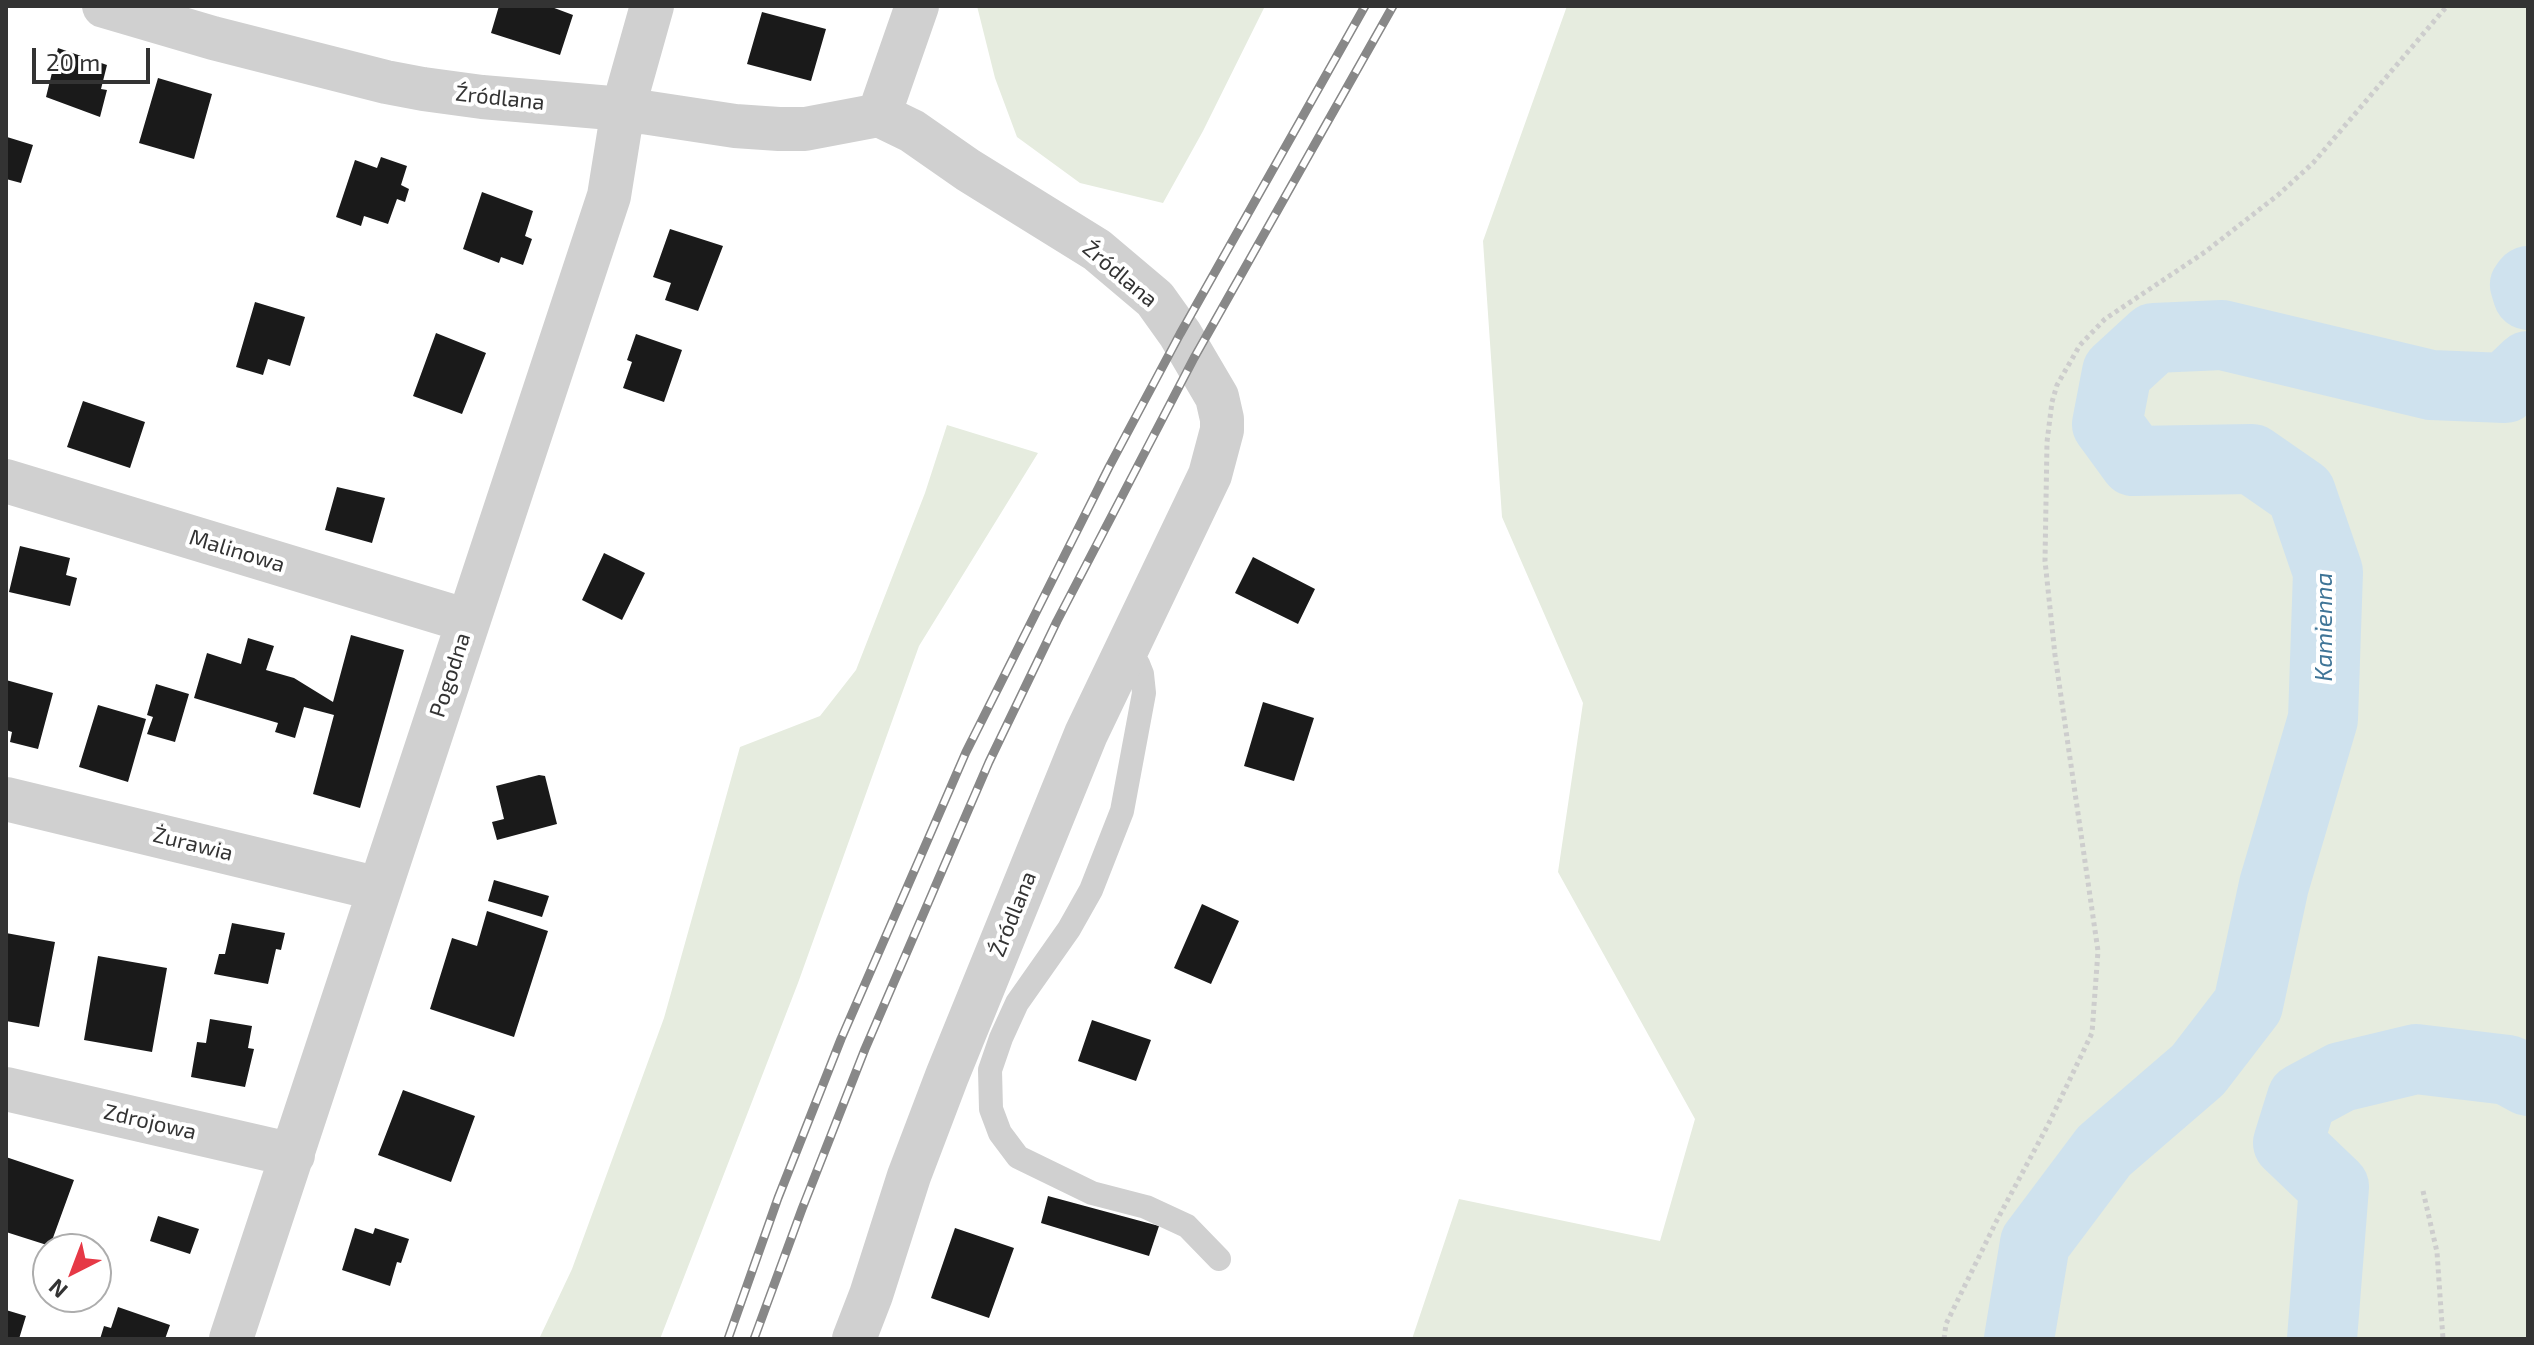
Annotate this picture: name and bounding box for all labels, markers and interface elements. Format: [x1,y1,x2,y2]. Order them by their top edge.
scale bar [36,32,154,82]
text: 20 m [46,47,100,76]
street label: Źródlana [454,80,546,116]
street label: Źródlana [1077,235,1163,313]
street label: Malinowa [186,524,288,578]
water label: Kamienna [2310,573,2338,681]
street label: Pogodna [424,629,476,721]
street label: Żurawia [150,821,236,867]
street label: Źródlana [984,868,1042,960]
street label: Zdrojowa [101,1099,199,1145]
north arrow [32,1233,112,1313]
text: N [43,1274,72,1304]

